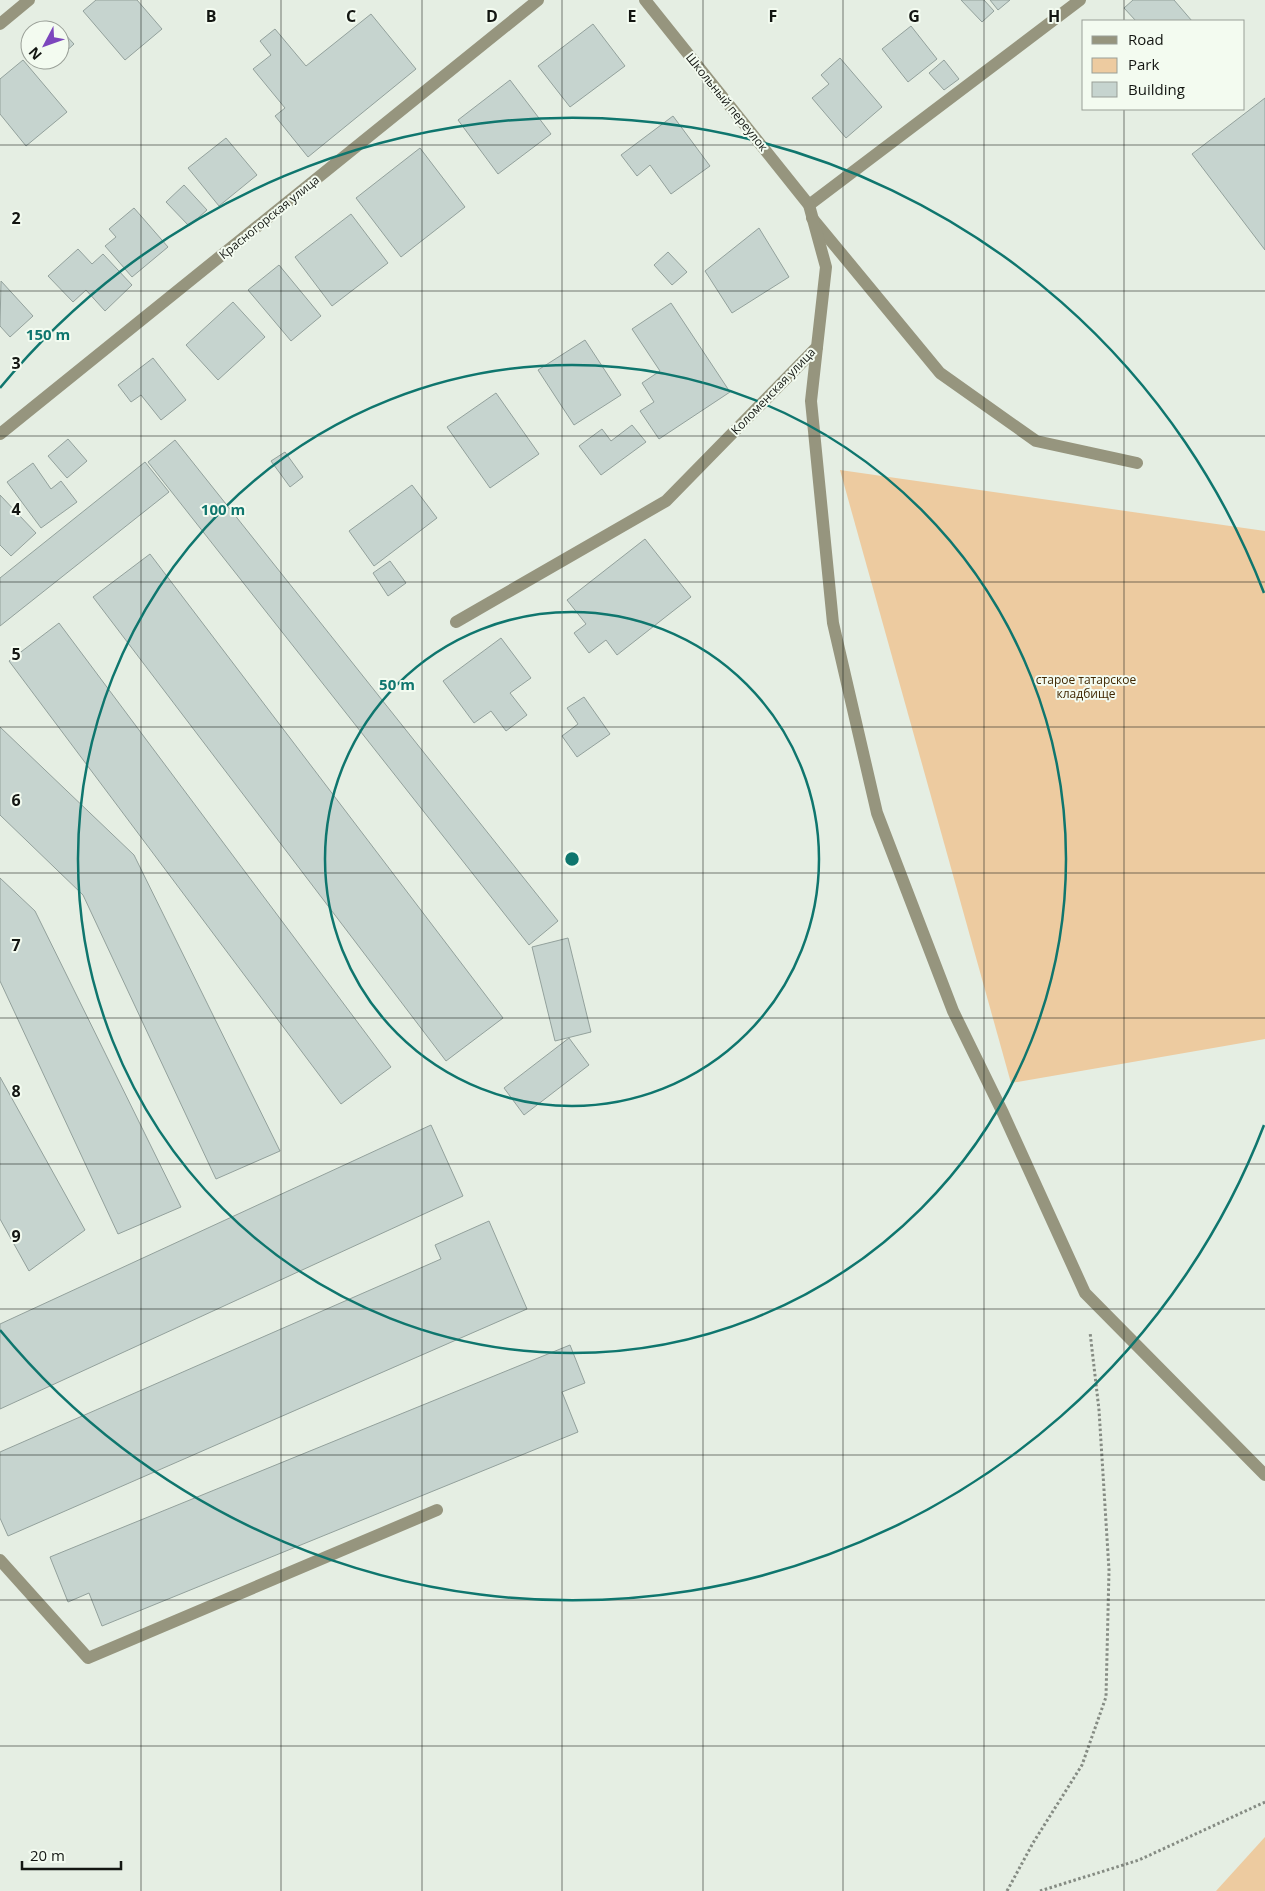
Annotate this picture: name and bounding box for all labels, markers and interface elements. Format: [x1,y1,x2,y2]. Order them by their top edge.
text: B [206,5,216,27]
text: C [346,5,356,27]
text: D [486,5,498,27]
text: E [628,5,637,27]
text: F [769,5,777,27]
text: G [908,5,920,27]
text: H [1048,5,1060,27]
north arrow [20,20,70,70]
legend [1082,20,1245,110]
text: Road [1128,29,1164,49]
text: N [24,43,46,64]
street label: Школьный переулок [682,49,772,155]
text: Park [1128,54,1159,74]
text: Building [1128,79,1185,99]
street label: Красногорская улица [215,171,323,263]
text: 2 [11,207,21,229]
text: 150 m [26,324,70,344]
street label: Коломенская улица [727,344,819,438]
text: 3 [11,352,21,374]
text: 4 [11,498,21,520]
text: 100 m [201,499,245,519]
text: 5 [11,643,21,665]
park label: старое татарское кладбище [1036,671,1136,702]
text: 50 m [379,674,415,694]
text: 6 [11,789,21,811]
centre of rings [563,850,581,868]
text: 7 [11,934,21,956]
text: 8 [11,1080,21,1102]
text: 9 [11,1225,21,1247]
scale bar [22,1838,121,1870]
text: 20 m [30,1845,65,1865]

